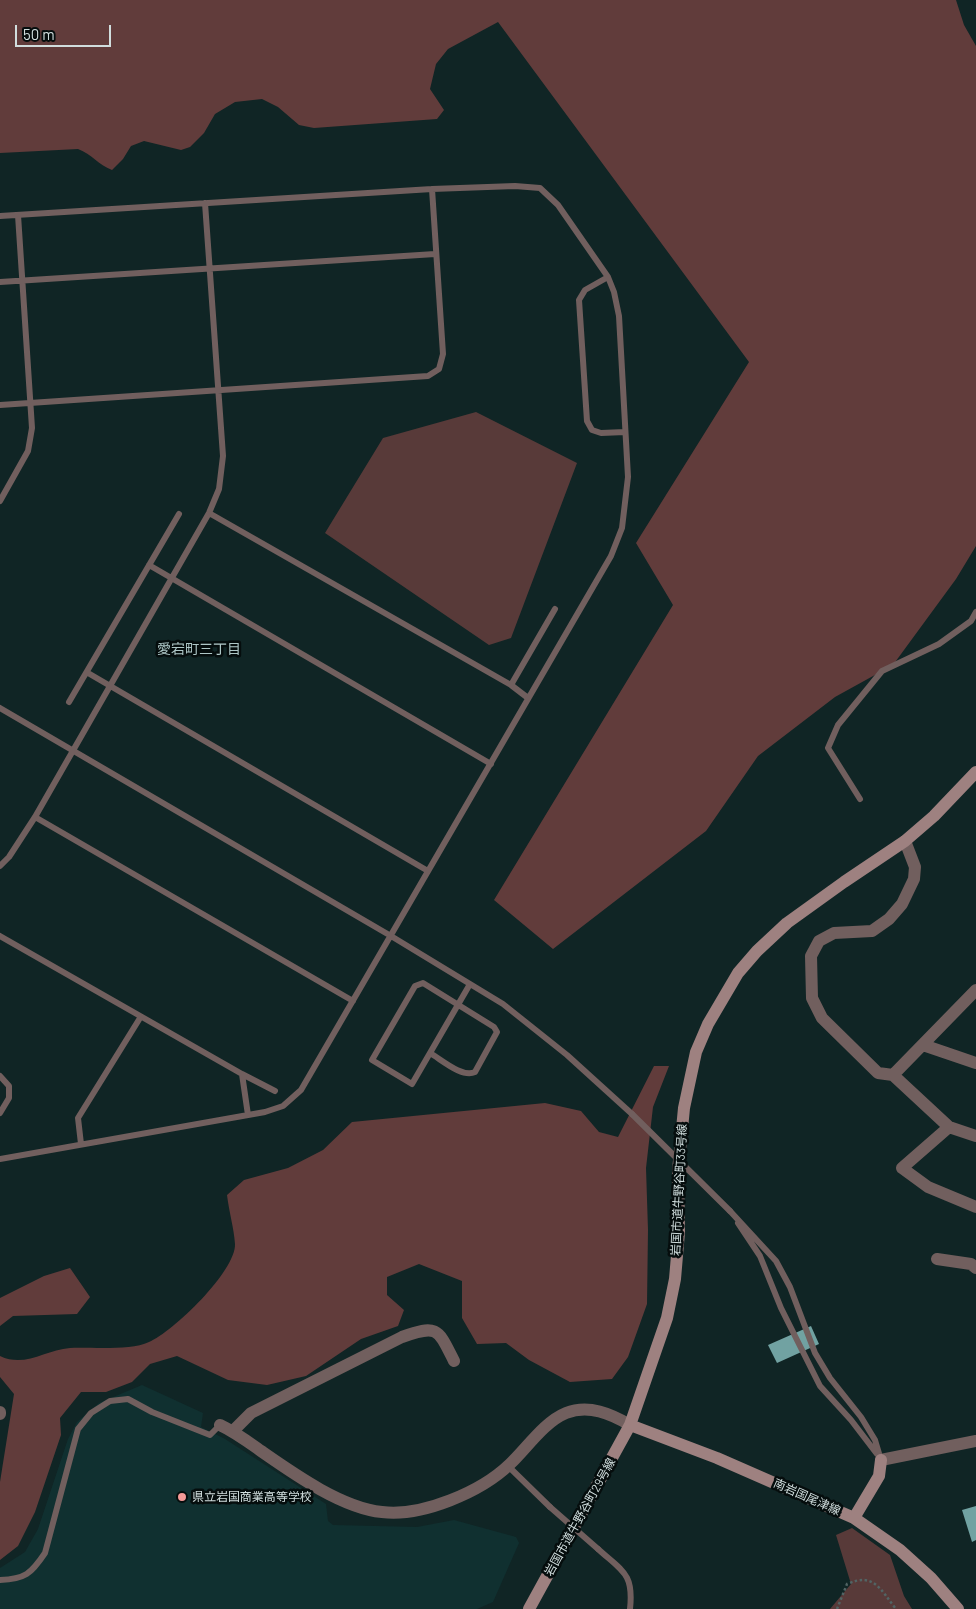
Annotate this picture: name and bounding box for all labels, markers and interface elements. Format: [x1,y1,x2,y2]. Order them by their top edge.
scale bar [18,15,114,47]
text: 50 m [23,25,55,43]
district label: 愛宕町三丁目 [157,641,241,657]
street label: 岩国市道牛野谷町33号線 [668,1124,690,1256]
street label: 岩国市道牛野谷町29号線 [542,1455,618,1579]
street label: 南岩国尾津線 [771,1476,843,1518]
place label: 県立岩国商業高等学校 [192,1490,312,1504]
marker: 県立岩国商業高等学校 [176,1491,188,1503]

